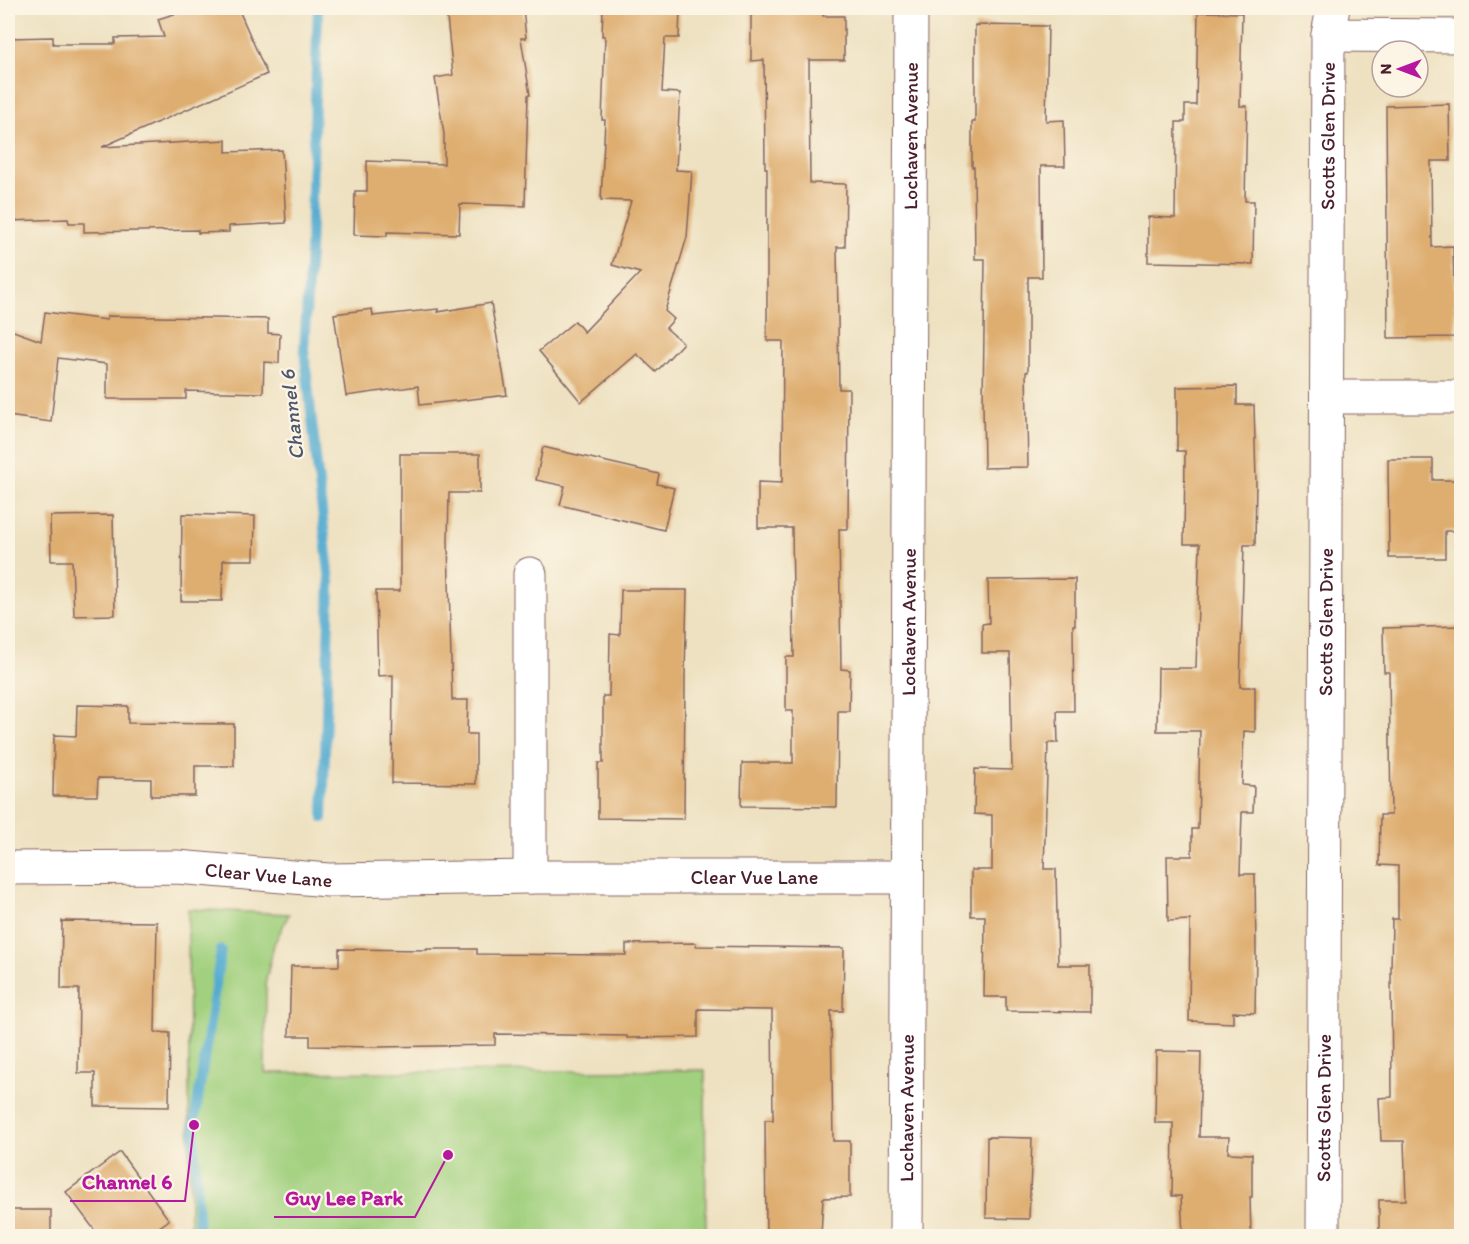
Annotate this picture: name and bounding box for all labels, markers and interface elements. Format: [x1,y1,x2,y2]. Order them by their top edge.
north arrow [1370,39,1430,99]
street label: Lochaven Avenue [898,62,923,210]
street label: Scotts Glen Drive [1315,62,1340,210]
text: N [1376,64,1395,74]
water label: Channel 6 [274,368,309,461]
street label: Lochaven Avenue [896,548,921,696]
street label: Scotts Glen Drive [1313,548,1338,696]
street label: Clear Vue Lane [204,857,333,892]
street label: Clear Vue Lane [690,865,818,889]
street label: Lochaven Avenue [894,1034,919,1182]
street label: Scotts Glen Drive [1311,1034,1336,1182]
callout: Channel 6 [70,1162,185,1201]
text: Channel 6 [82,1169,172,1194]
callout: Guy Lee Park [274,1178,415,1217]
text: Guy Lee Park [285,1185,403,1211]

